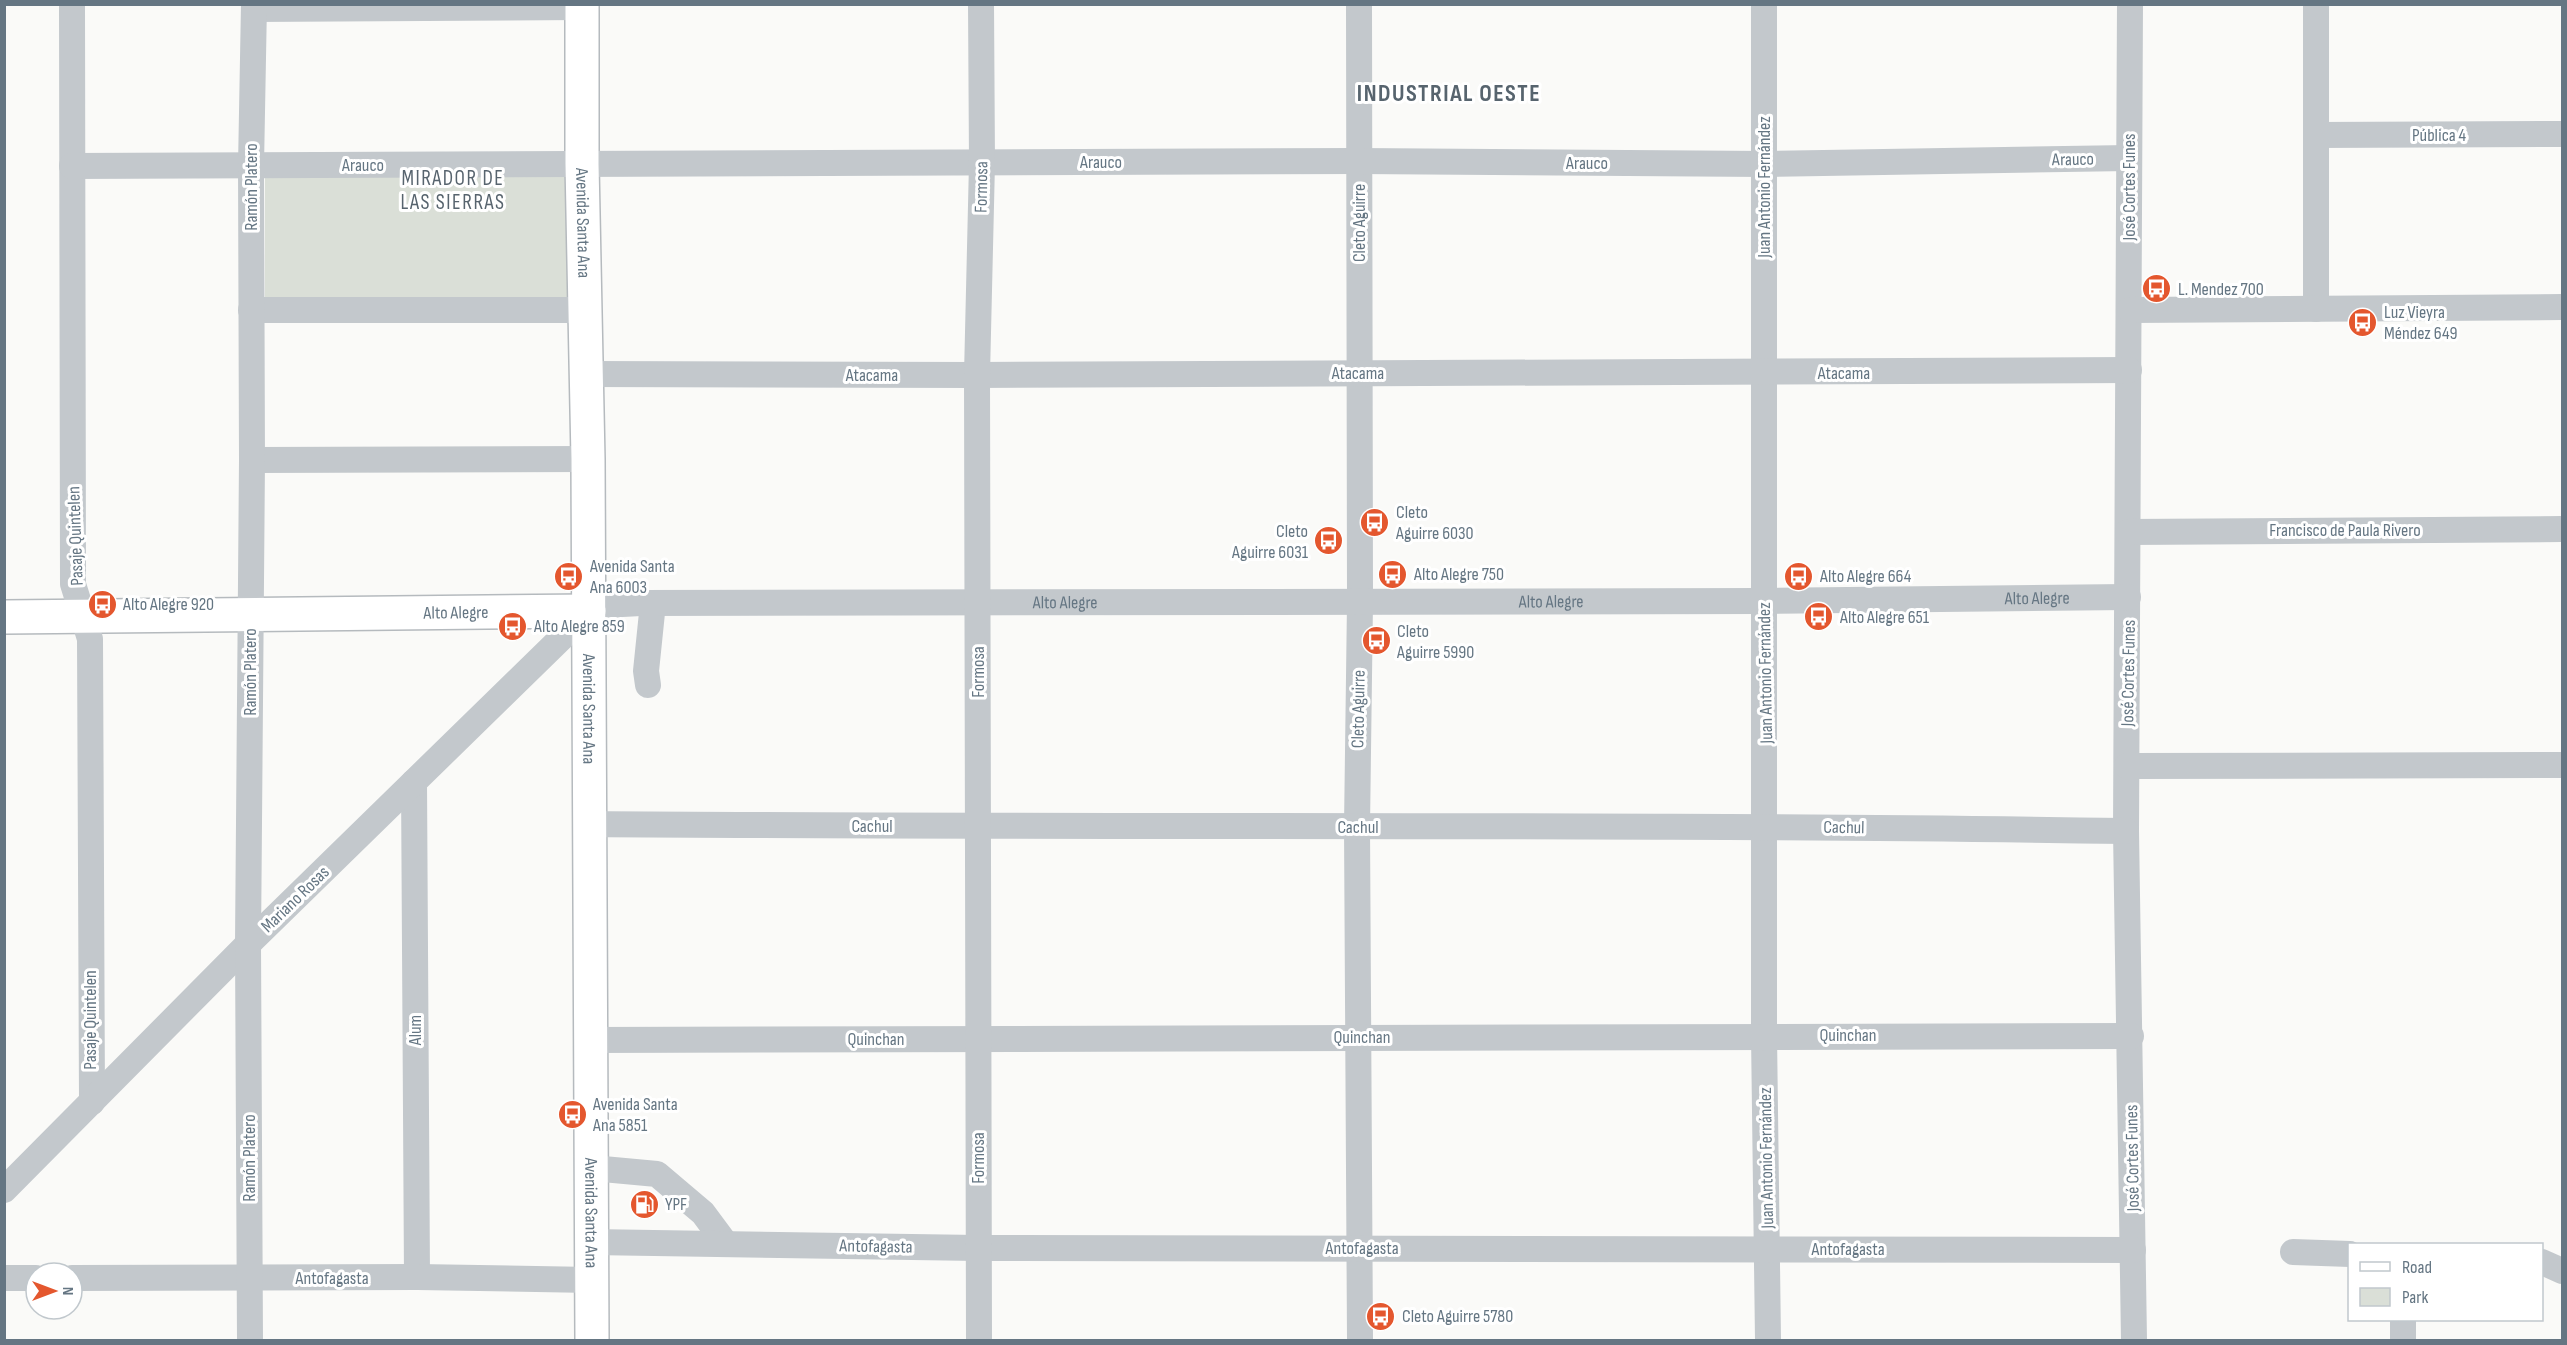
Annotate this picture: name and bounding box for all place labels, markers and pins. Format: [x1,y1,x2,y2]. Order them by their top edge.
bus stop icon: L. Mendez 700 [2141,273,2173,305]
place label: L. Mendez 700 [2178,279,2264,300]
place label: Luz Vieyra Méndez 649 [2384,302,2457,344]
bus stop icon: Luz Vieyra Méndez 649 [2347,306,2379,338]
place label: Cleto Aguirre 6030 [1395,502,1474,544]
bus stop icon: Cleto Aguirre 6030 [1359,506,1391,538]
place label: Cleto Aguirre 6031 [1231,521,1309,563]
bus stop icon: Cleto Aguirre 6031 [1313,525,1345,557]
place label: Avenida Santa Ana 6003 [589,556,675,598]
bus stop icon: Alto Alegre 750 [1377,558,1409,590]
bus stop icon: Avenida Santa Ana 6003 [553,560,585,592]
bus stop icon: Alto Alegre 664 [1783,560,1815,592]
place label: Alto Alegre 750 [1413,564,1504,585]
place label: Alto Alegre 664 [1819,566,1912,587]
bus stop icon: Alto Alegre 920 [86,588,118,620]
place label: Alto Alegre 920 [122,594,214,615]
bus stop icon: Alto Alegre 651 [1803,601,1835,633]
place label: Alto Alegre 651 [1839,607,1930,628]
bus stop icon: Alto Alegre 859 [497,610,529,642]
place label: Alto Alegre 859 [533,616,625,637]
place label: Cleto Aguirre 5990 [1396,621,1474,663]
bus stop icon: Cleto Aguirre 5990 [1360,625,1392,657]
place label: Avenida Santa Ana 5851 [592,1094,678,1136]
bus stop icon: Avenida Santa Ana 5851 [556,1098,588,1130]
fuel station icon: YPF [628,1188,660,1220]
place label: YPF [665,1194,687,1215]
bus stop icon: Cleto Aguirre 5780 [1365,1300,1397,1332]
place label: Cleto Aguirre 5780 [1402,1306,1513,1327]

